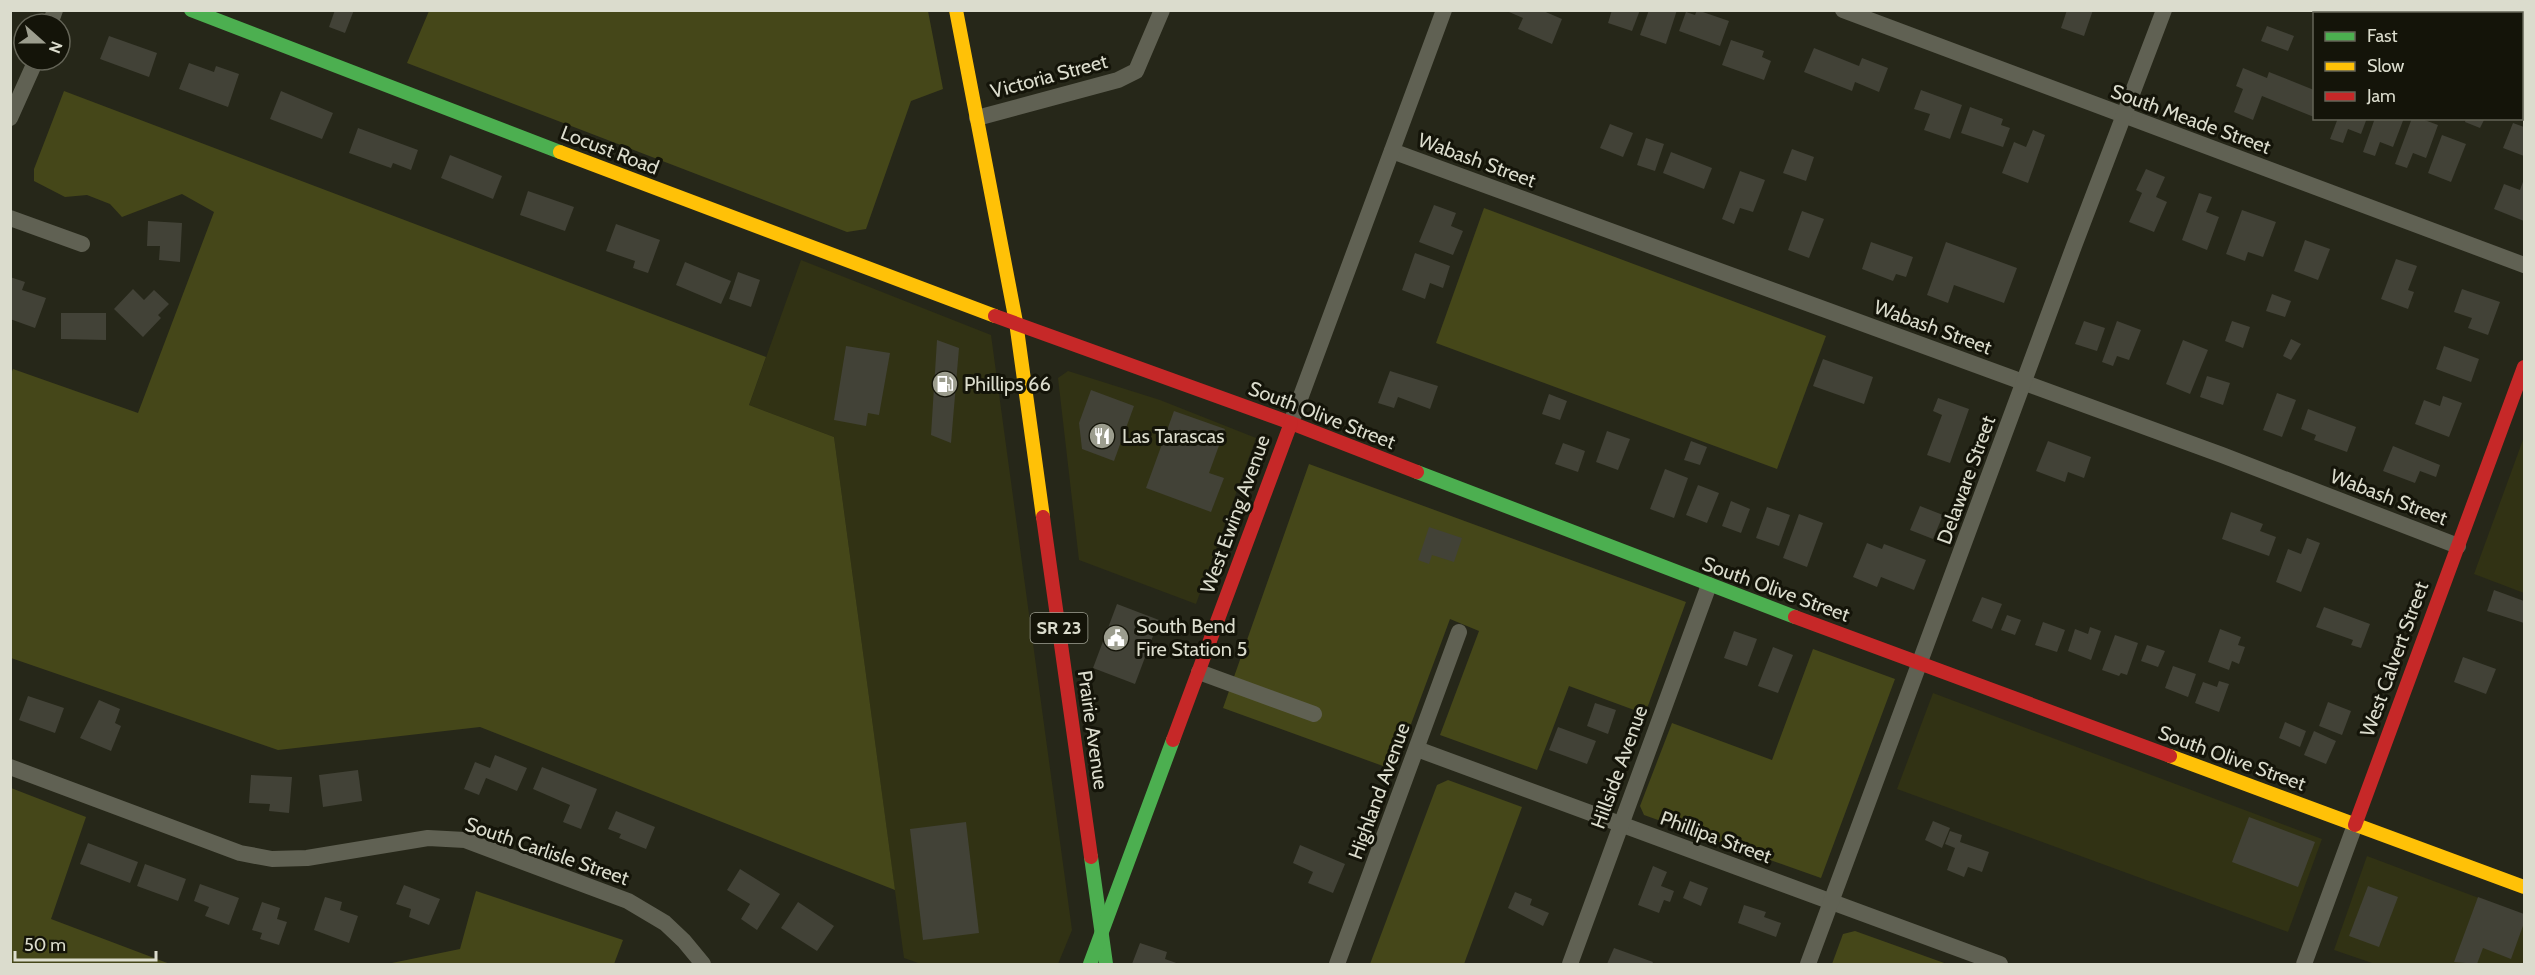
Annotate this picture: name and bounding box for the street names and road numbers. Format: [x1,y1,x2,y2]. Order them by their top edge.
street label: Victoria Street [988,49,1110,103]
street label: South Meade Street [2108,79,2274,159]
street label: Locust Road [557,120,663,180]
street label: Wabash Street [1415,128,1539,192]
street label: Wabash Street [1871,295,1995,359]
street label: South Olive Street [1245,376,1399,454]
street label: Delaware Street [1932,412,2000,548]
street label: West Ewing Avenue [1195,432,1275,596]
street label: Wabash Street [2327,464,2451,530]
street label: South Olive Street [1699,551,1853,627]
street label: West Calvert Street [2355,578,2433,740]
road number: SR 23 [1030,613,1088,643]
street label: Prairie Avenue [1073,669,1113,791]
street label: Hillside Avenue [1586,702,1652,832]
street label: Highland Avenue [1343,719,1415,863]
street label: South Olive Street [2155,720,2309,796]
street label: Phillipa Street [1657,806,1775,868]
street label: South Carlisle Street [462,812,632,890]

